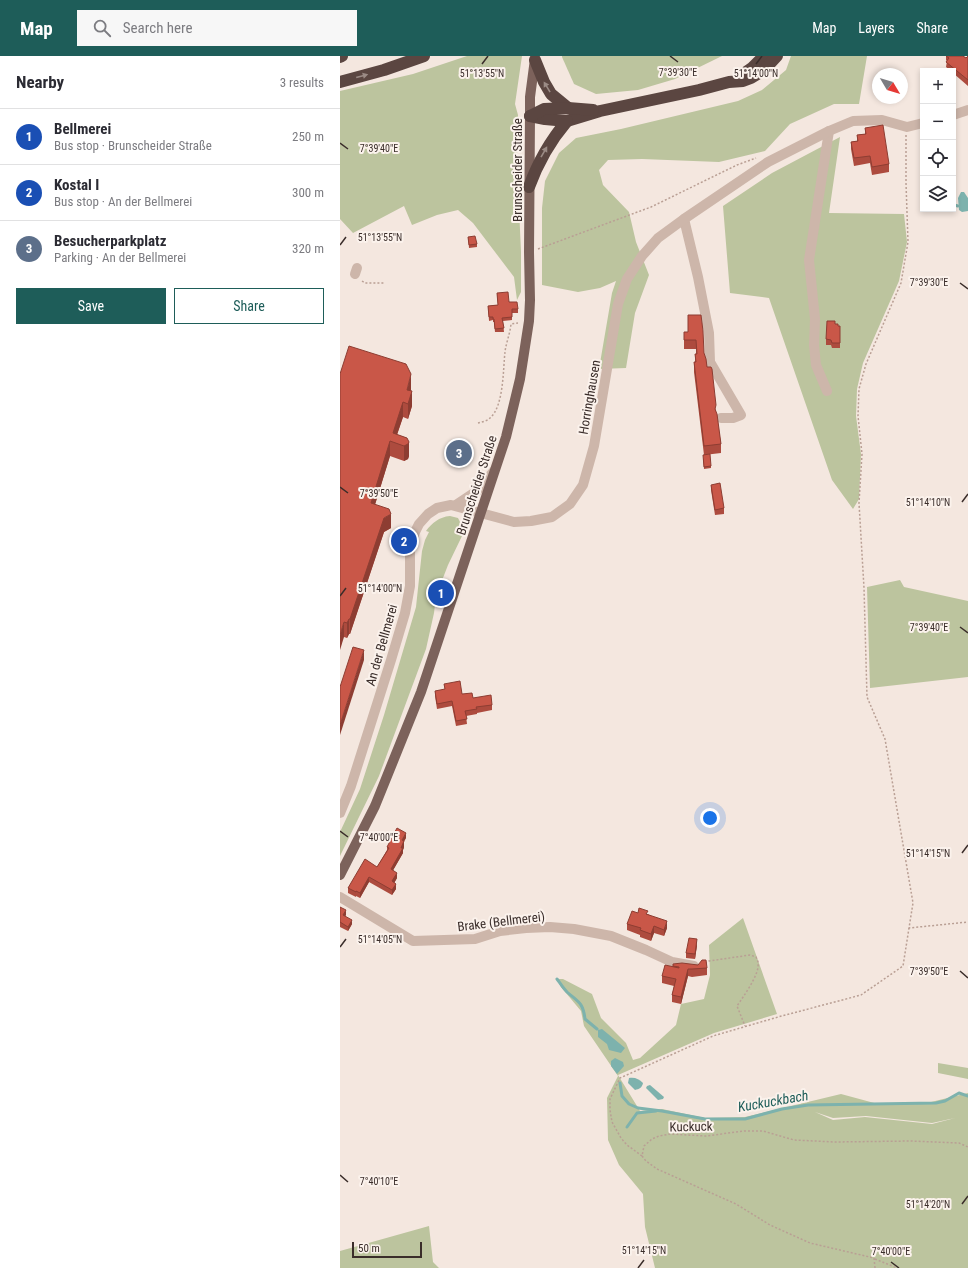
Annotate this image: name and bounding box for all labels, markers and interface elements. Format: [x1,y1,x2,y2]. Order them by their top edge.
search box [77,10,357,46]
text: Map [20,17,53,40]
icon: search [91,17,113,39]
text: Search here [123,19,193,37]
text: Map [812,20,836,36]
text: Layers [858,20,895,36]
text: Share [917,20,948,36]
text: 7°39'30"E [659,67,697,78]
text: 51°13'55"N [460,68,504,79]
text: 51°14'00"N [734,68,778,79]
north arrow [872,68,908,104]
map controls [920,68,956,212]
button: + [920,68,956,104]
text: Nearby [16,72,64,92]
one-way arrow [356,73,368,79]
text: 3 results [280,75,324,90]
one-way arrow [544,81,551,93]
button: − [920,104,956,140]
street label: Brunscheider Straße [510,118,525,222]
text: Bellmerei [54,120,111,138]
text: 1 [26,129,32,144]
text: 250 m [292,129,324,144]
text: Bus stop · Brunscheider Straße [54,138,212,153]
button: locate [920,140,956,176]
text: 7°39'40"E [360,143,398,154]
one-way arrow [541,146,548,158]
text: Kostal I [54,176,99,194]
button: layers [920,176,956,212]
text: 2 [26,185,32,200]
text: 300 m [292,185,324,200]
text: Bus stop · An der Bellmerei [54,194,192,209]
text: Besucherparkplatz [54,232,167,250]
text: 51°13'55"N [358,232,402,243]
text: 3 [26,241,32,256]
text: 320 m [292,241,324,256]
text: Parking · An der Bellmerei [54,250,186,265]
text: 7°39'30"E [910,277,948,288]
button: Save [16,288,166,324]
button: Share [174,288,324,324]
street label: Horringhausen [576,359,603,435]
street label: Brunscheider Straße [453,433,500,537]
pin: 3 [446,438,472,468]
text: 7°39'50"E [360,488,398,499]
text: 51°14'10"N [906,497,950,508]
pin: 2 [391,526,417,556]
pin: 1 [428,578,454,608]
text: 51°14'00"N [358,583,402,594]
street label: An der Bellmerei [363,603,400,688]
text: 7°39'40"E [910,622,948,633]
your location [700,808,720,828]
text: 7°40'00"E [360,832,398,843]
text: 51°14'15"N [906,848,950,859]
street label: Brake (Bellmerei) [456,909,546,934]
text: 51°14'05"N [358,934,402,945]
text: 7°39'50"E [910,966,948,977]
water label: Kuckuckbach [737,1087,809,1115]
street label: Kuckuck [669,1119,713,1134]
text: 7°40'10"E [360,1176,398,1187]
text: 51°14'20"N [906,1199,950,1210]
scale bar [352,1240,422,1259]
text: 50 m [358,1242,380,1255]
text: 51°14'15"N [622,1245,666,1256]
text: 7°40'00"E [872,1246,910,1257]

